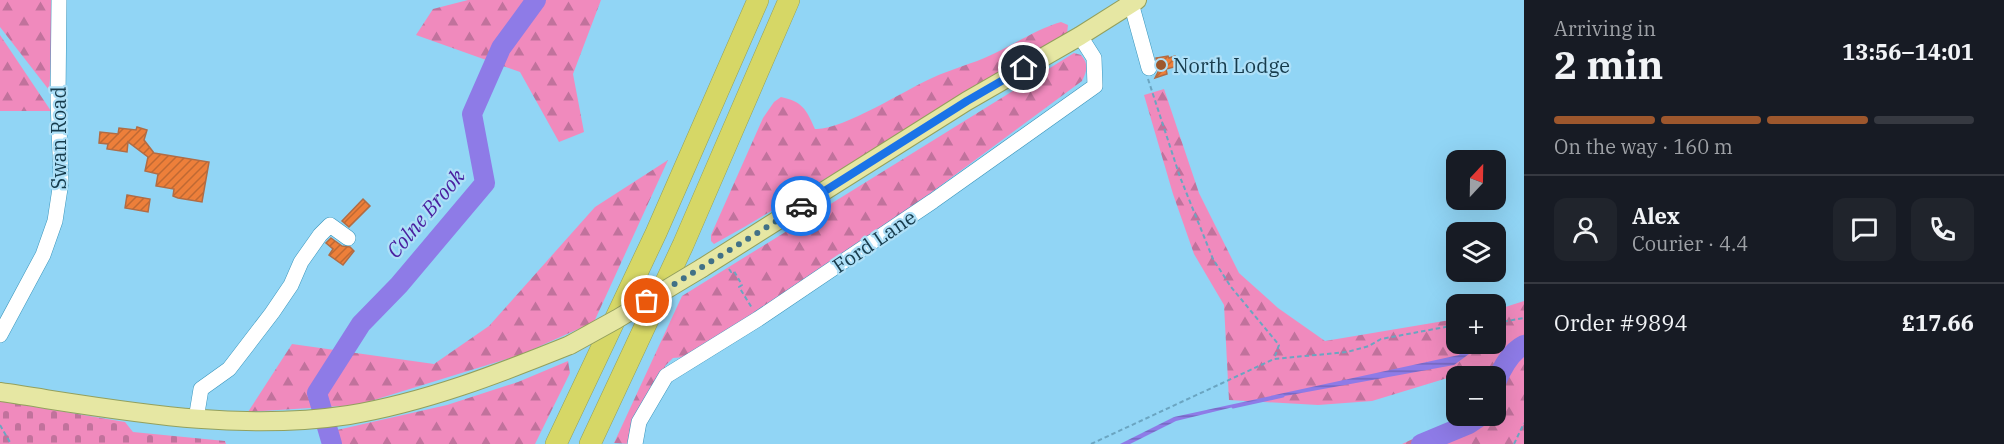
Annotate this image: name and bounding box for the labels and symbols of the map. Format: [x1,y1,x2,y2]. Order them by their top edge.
pin [998,42,1049,93]
place label: North Lodge [1173,52,1290,79]
marker: North Lodge [1154,58,1168,72]
street label: Swan Road [45,86,72,190]
north arrow [1446,150,1506,210]
water label: Colne Brook [380,162,471,263]
courier [771,176,831,236]
street label: Ford Lane [827,203,921,279]
pin [621,275,672,326]

